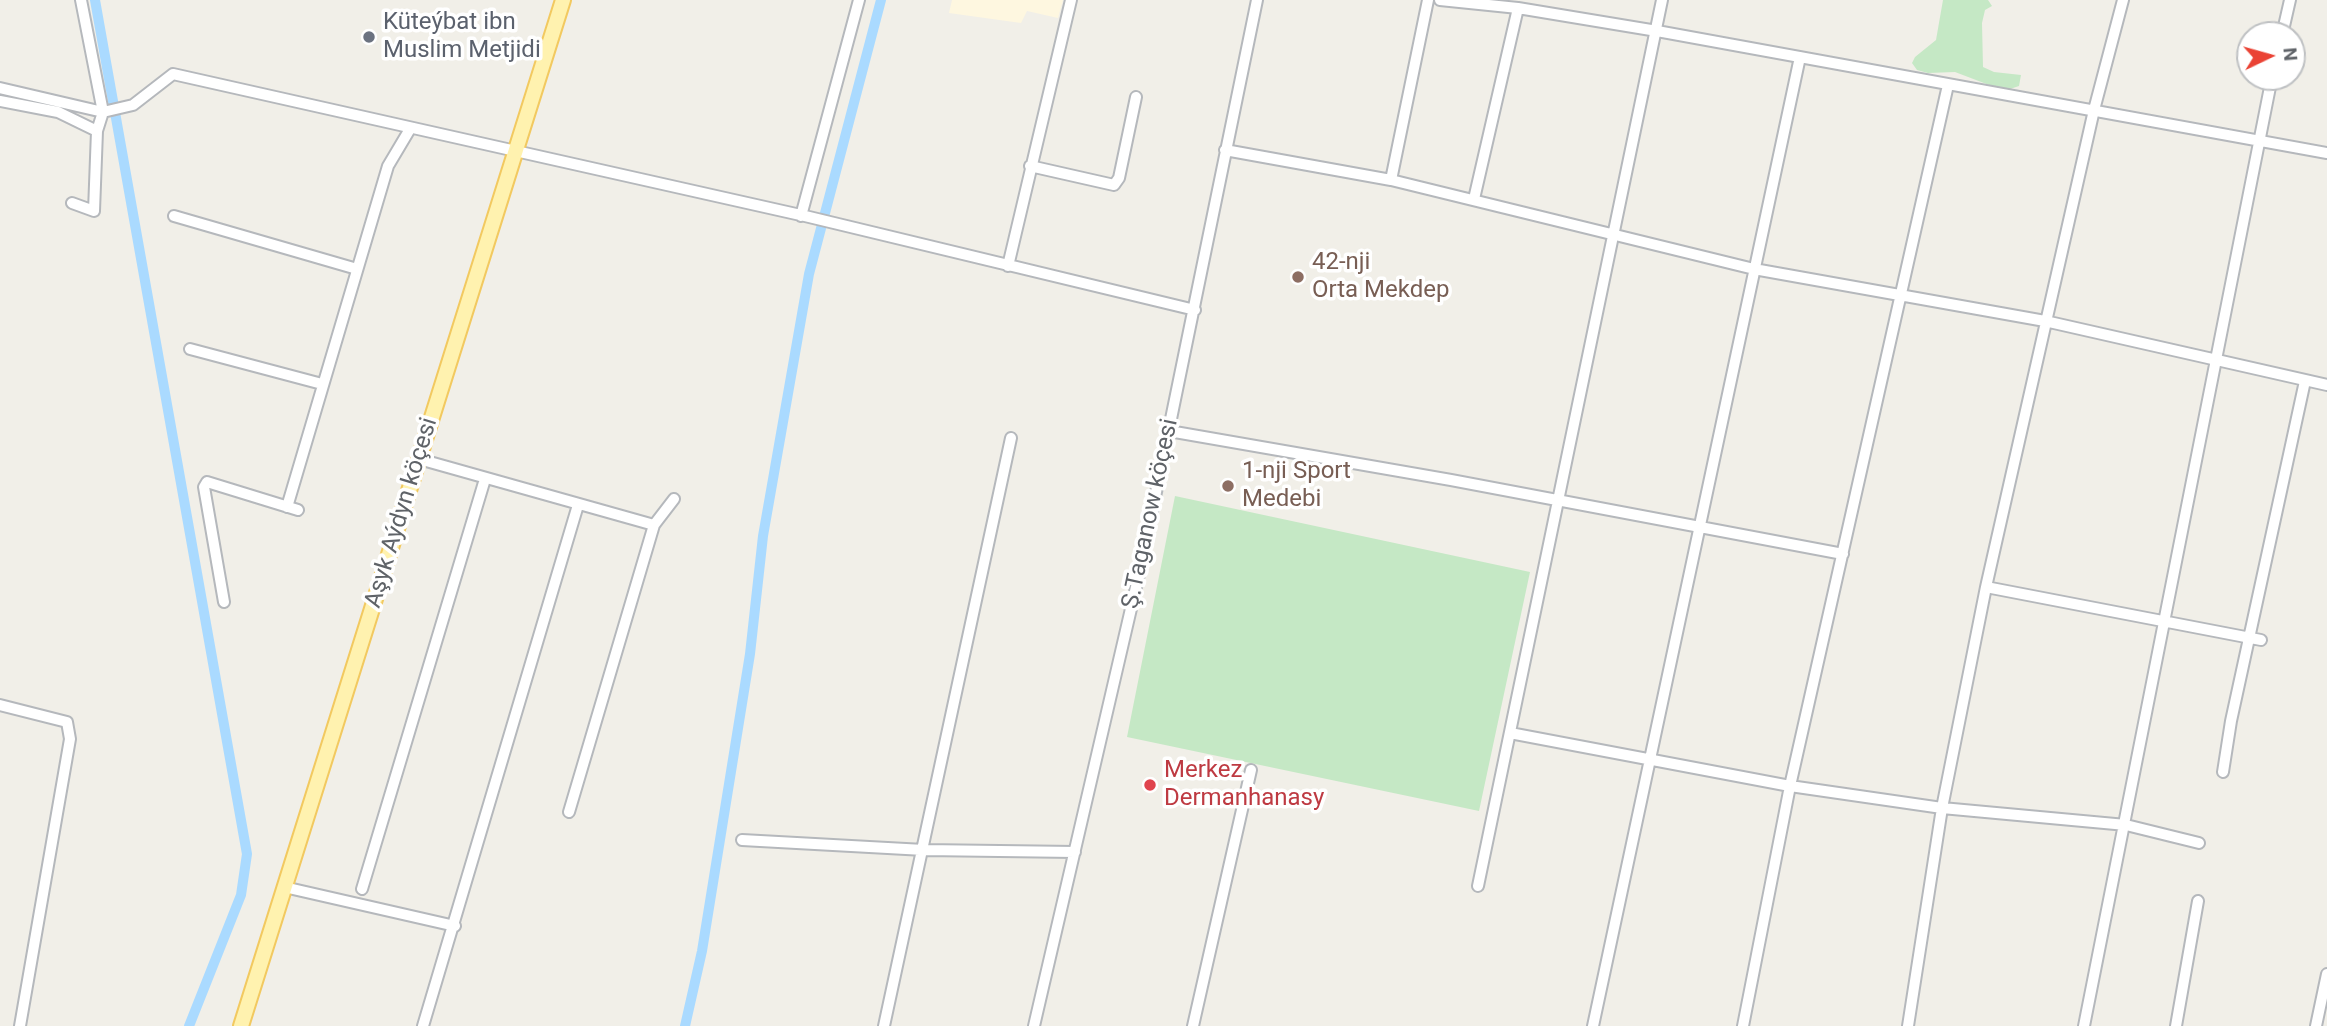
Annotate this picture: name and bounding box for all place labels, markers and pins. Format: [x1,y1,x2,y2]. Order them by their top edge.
place label: Küteýbat ibn Muslim Metjidi [383,9,541,65]
marker: Küteýbat ibn Muslim Metjidi [361,29,377,45]
place label: 42-nji Orta Mekdep [1312,249,1449,305]
marker: 42-nji Orta Mekdep [1290,269,1306,285]
place label: 1-nji Sport Medebi [1242,458,1351,514]
marker: 1-nji Sport Medebi [1220,478,1236,494]
place label: Merkez Dermanhanasy [1164,757,1324,813]
marker: Merkez Dermanhanasy [1142,777,1158,793]

